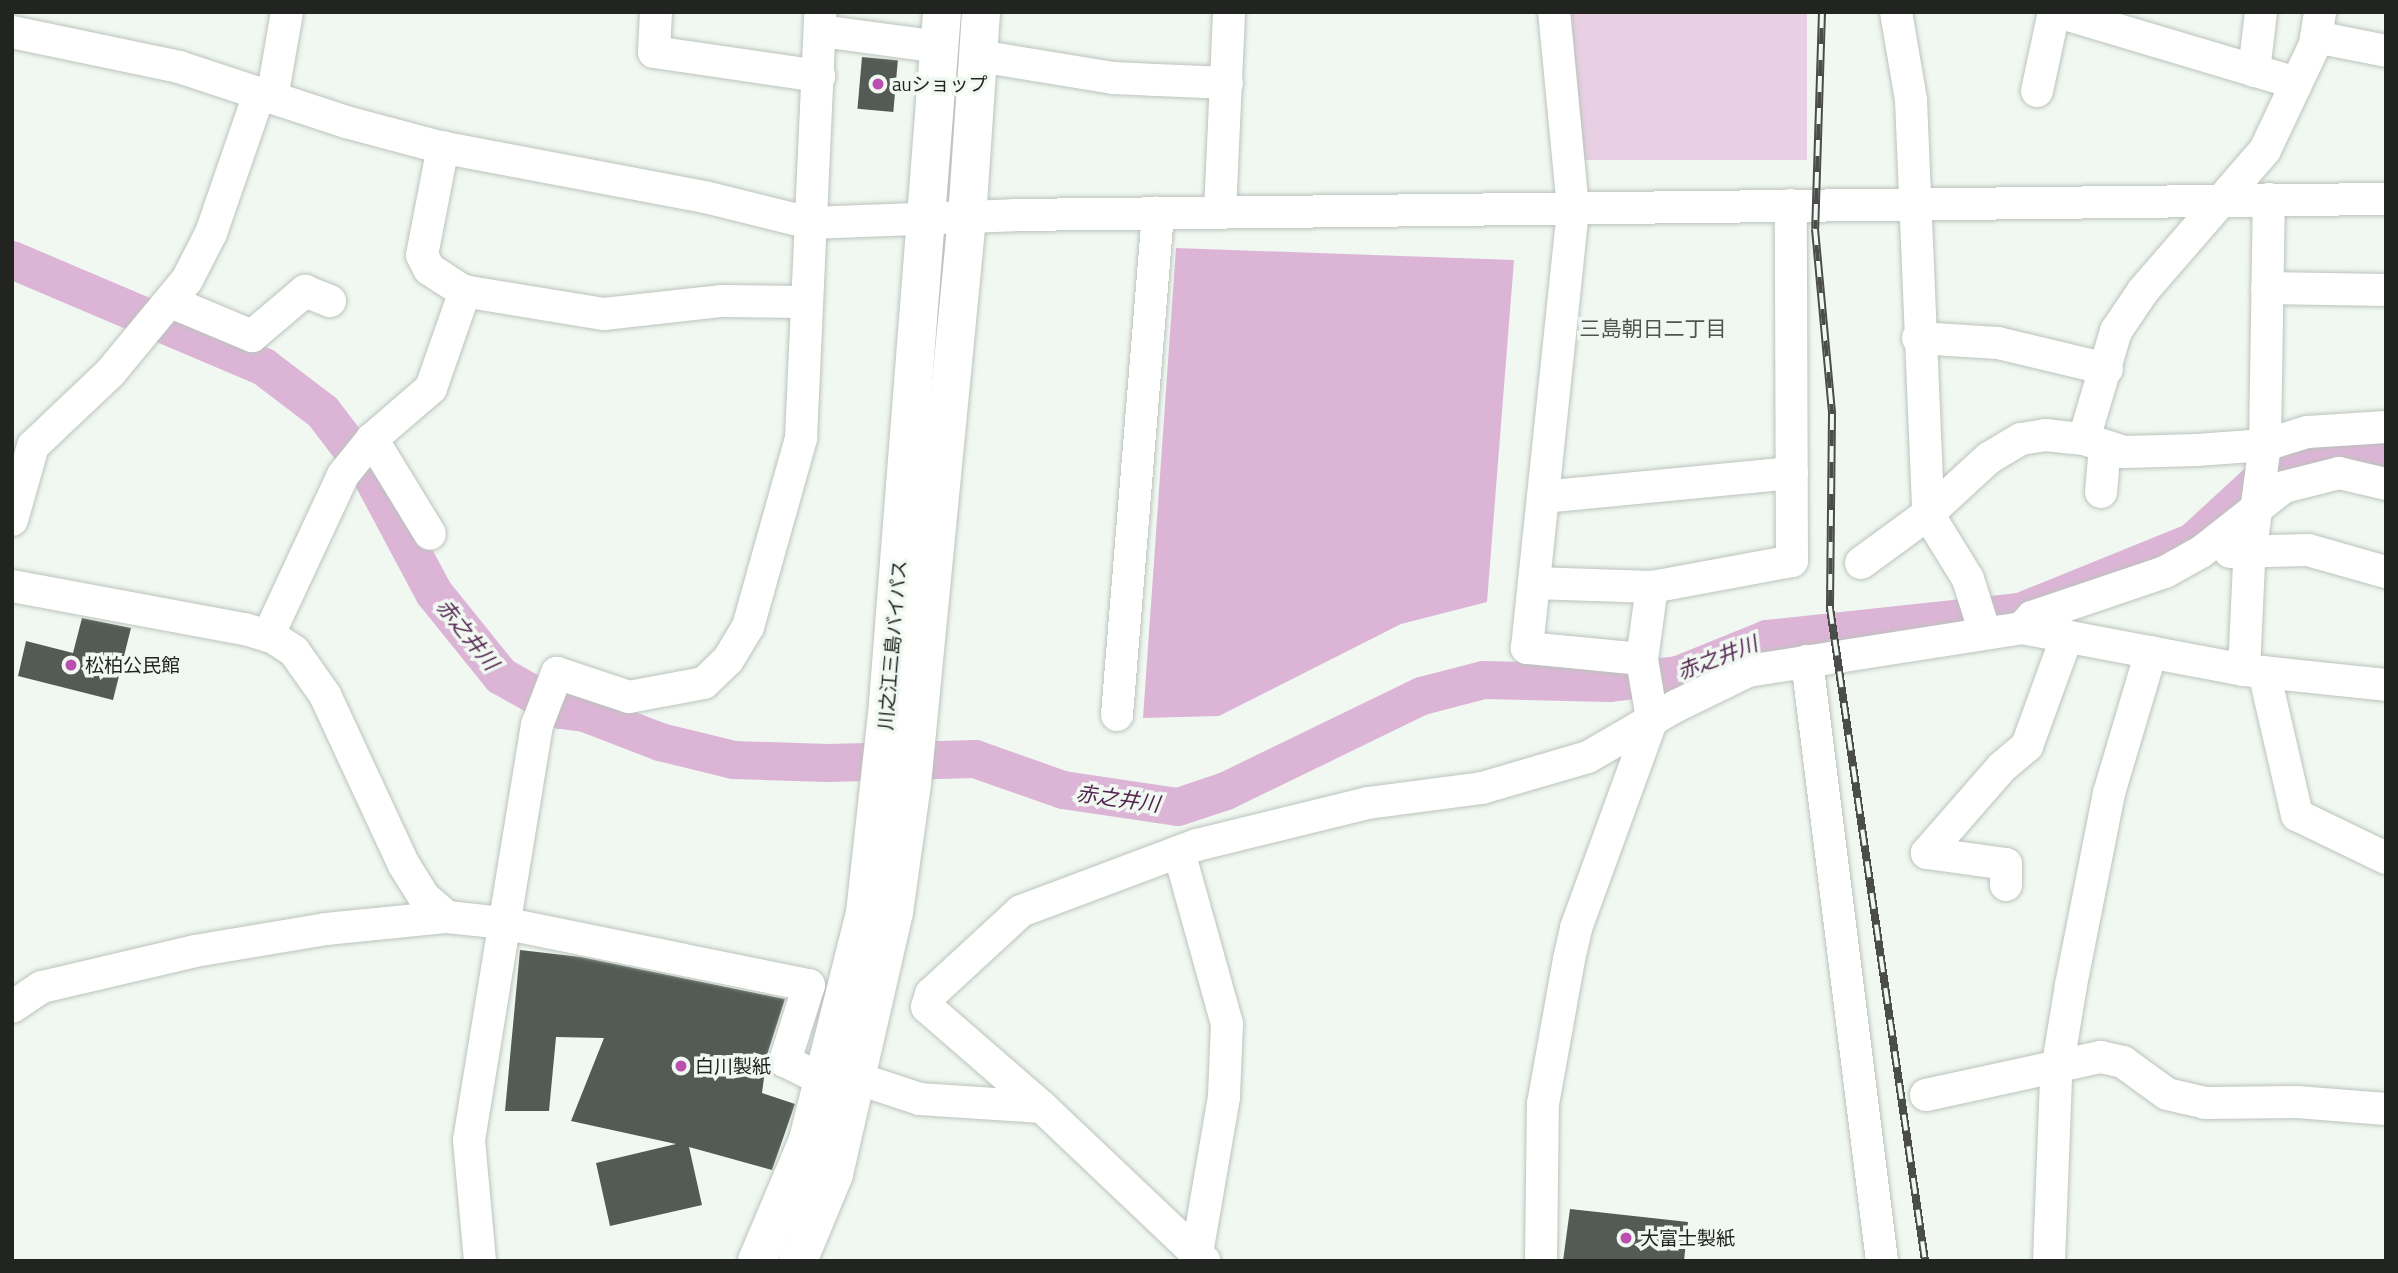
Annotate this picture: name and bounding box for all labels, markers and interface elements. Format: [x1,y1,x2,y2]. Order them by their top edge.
place label: auショップ [892,73,988,95]
marker: auショップ [870,76,886,92]
district label: 三島朝日二丁目 [1580,315,1726,341]
street label: 川之江三島バイパス [873,559,911,731]
water label: 赤之井川 [432,593,504,675]
water label: 赤之井川 [1673,630,1761,684]
place label: 松柏公民館 [85,654,180,676]
marker: 松柏公民館 [63,657,79,673]
water label: 赤之井川 [1075,780,1161,816]
place label: 白川製紙 [695,1055,771,1077]
marker: 白川製紙 [673,1058,689,1074]
place label: 大富士製紙 [1640,1227,1735,1249]
marker: 大富士製紙 [1618,1230,1634,1246]

